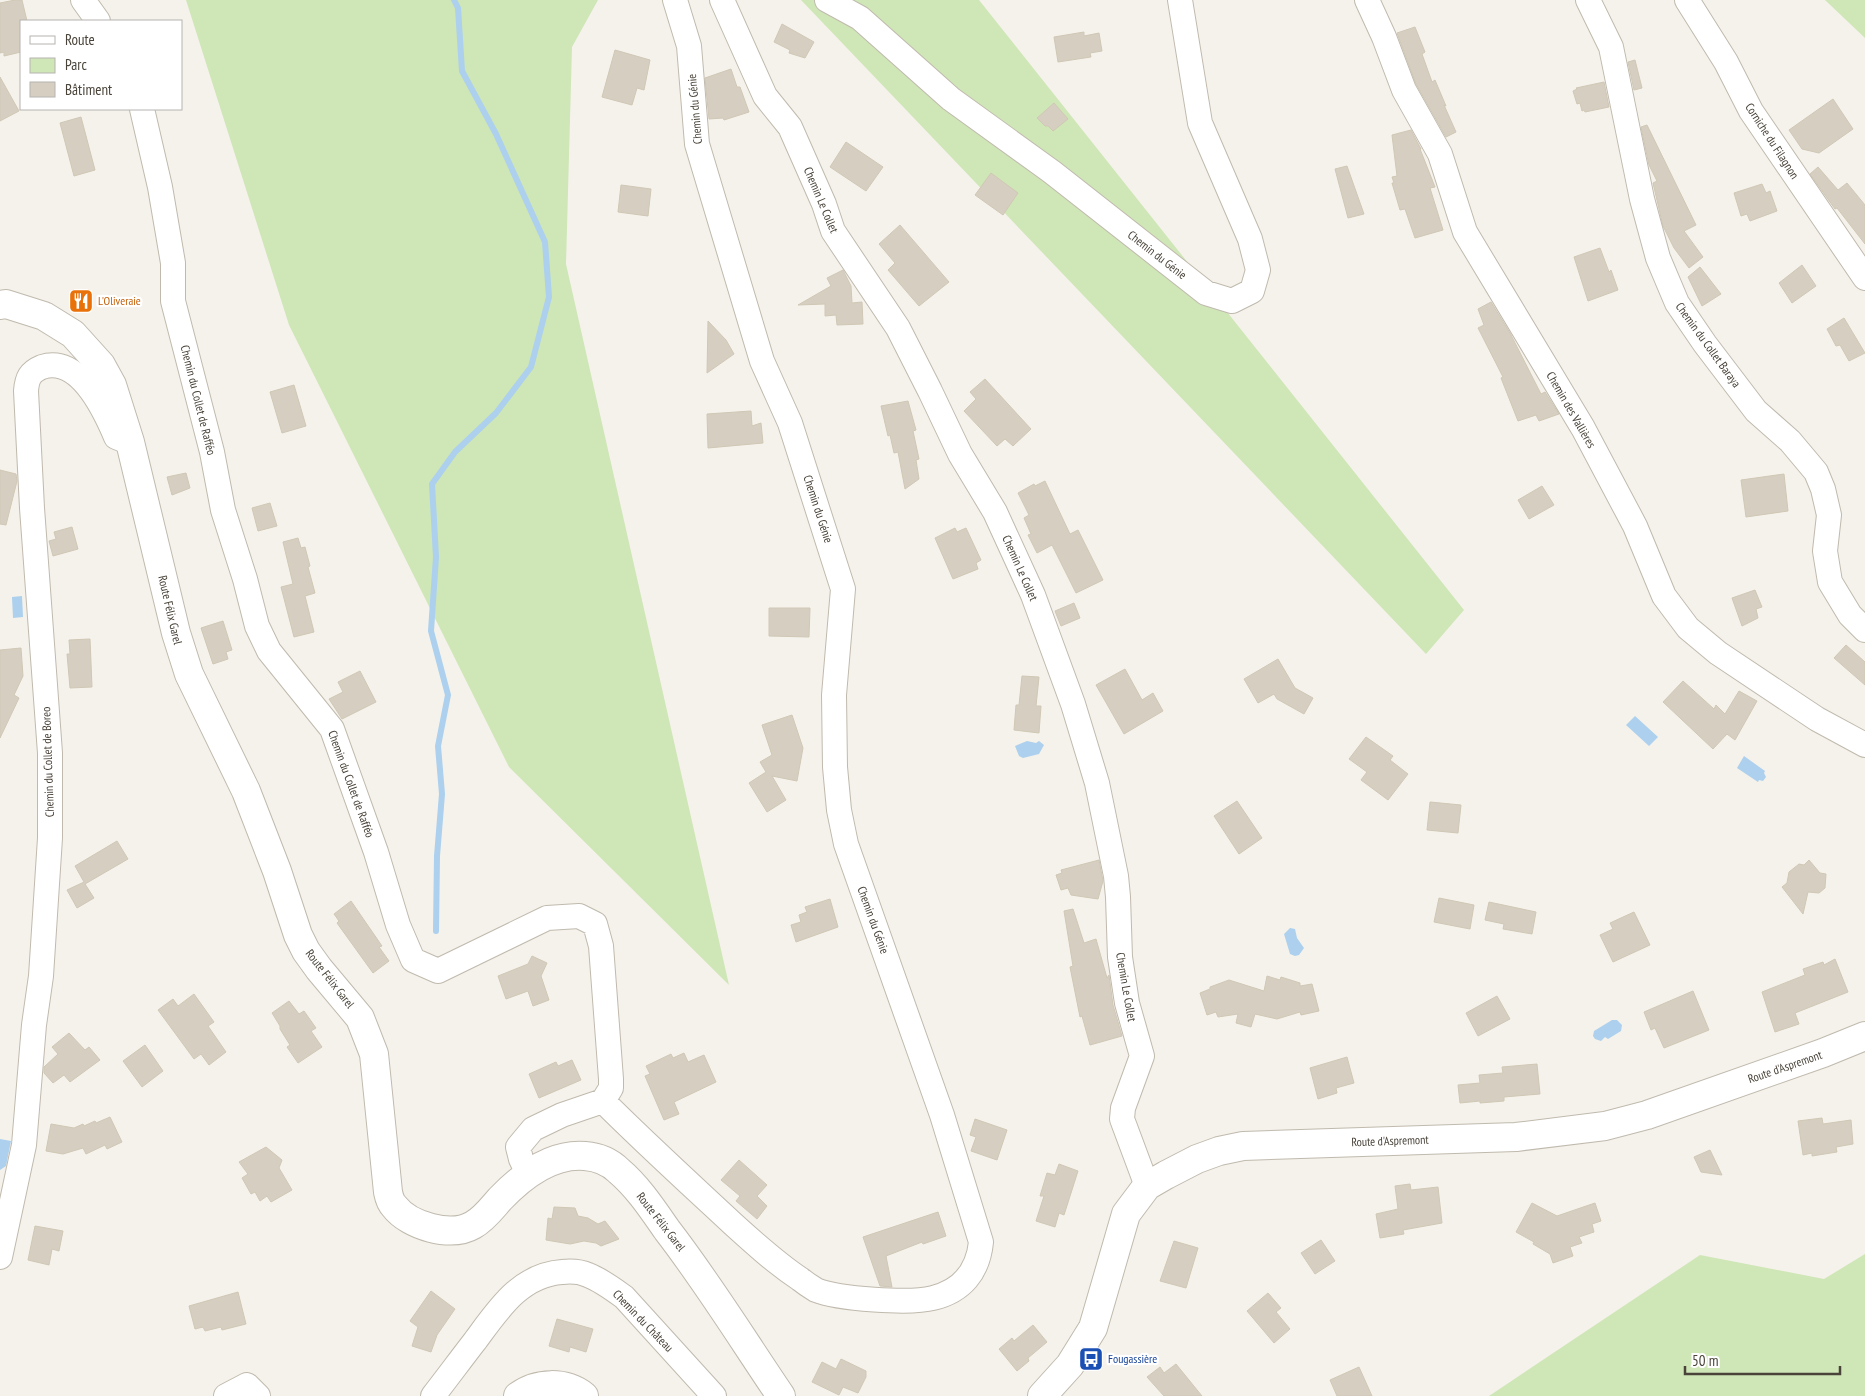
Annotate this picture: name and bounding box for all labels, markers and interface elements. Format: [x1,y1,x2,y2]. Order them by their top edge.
legend [20,20,182,110]
text: Route [65,30,95,49]
text: Parc [65,55,87,74]
street label: Chemin du Génie [684,73,705,145]
text: Bâtiment [65,80,112,99]
street label: Corniche du Filagnon [1742,100,1803,182]
street label: Chemin Le Collet [801,165,842,236]
street label: Chemin du Génie [1125,227,1190,282]
restaurant icon: L'Oliveraie [68,288,94,314]
place label: L'Oliveraie [98,293,141,308]
street label: Chemin du Collet Baraya [1673,299,1744,390]
street label: Chemin du Collet de Rafféo [178,343,219,457]
street label: Chemin des Vallières [1544,369,1599,451]
street label: Chemin du Génie [800,473,837,545]
street label: Chemin Le Collet [999,533,1042,604]
street label: Route Félix Garel [155,574,186,646]
street label: Chemin du Collet de Boreo [38,707,57,818]
street label: Chemin du Collet de Rafféo [325,728,378,840]
street label: Chemin du Génie [854,884,893,956]
street label: Route Félix Garel [303,946,358,1011]
street label: Chemin Le Collet [1113,951,1140,1023]
street label: Route d'Aspremont [1746,1047,1824,1086]
street label: Route d'Aspremont [1351,1132,1430,1149]
street label: Route Félix Garel [634,1189,689,1254]
street label: Chemin du Château [610,1286,677,1355]
scale bar [1685,1344,1840,1376]
bus stop icon: Fougassière [1078,1346,1104,1372]
place label: Fougassière [1108,1351,1157,1366]
text: 50 m [1692,1351,1718,1370]

